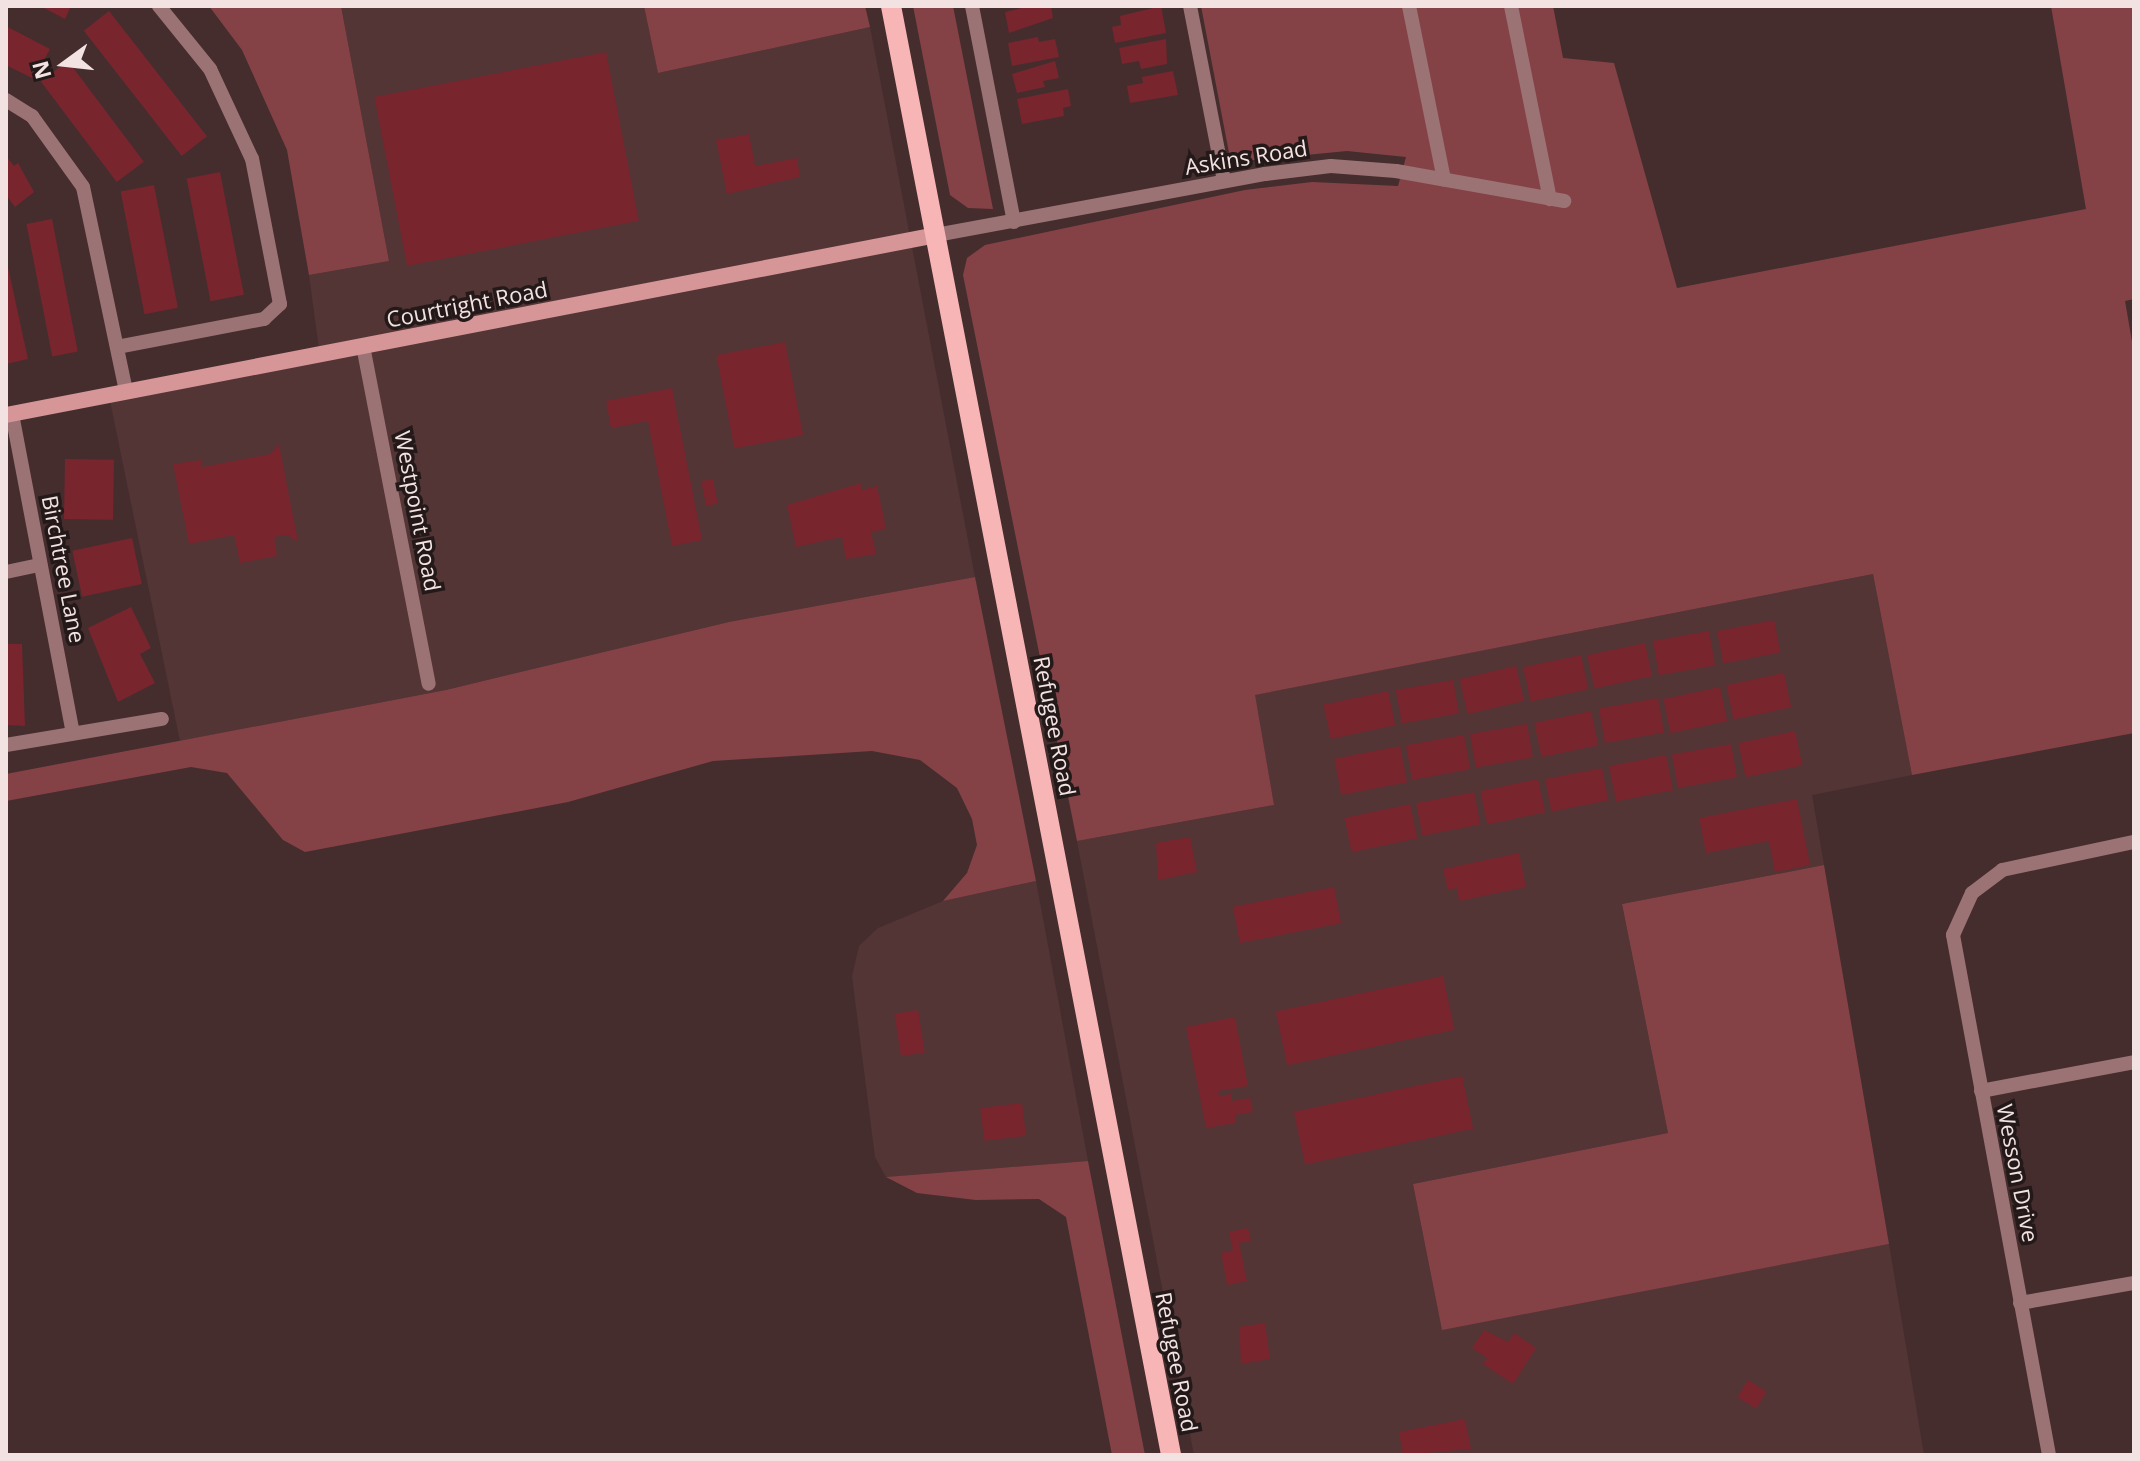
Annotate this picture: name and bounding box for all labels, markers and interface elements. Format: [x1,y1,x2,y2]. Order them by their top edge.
north arrow [24,24,104,104]
text: N [24,58,58,83]
street label: Askins Road [1183,134,1309,180]
street label: Courtright Road [384,275,550,333]
street label: Westpoint Road [390,429,446,593]
street label: Birchtree Lane [37,493,91,645]
street label: Refugee Road [1029,654,1081,798]
street label: Wesson Drive [1992,1102,2044,1244]
street label: Refugee Road [1151,1290,1203,1434]

